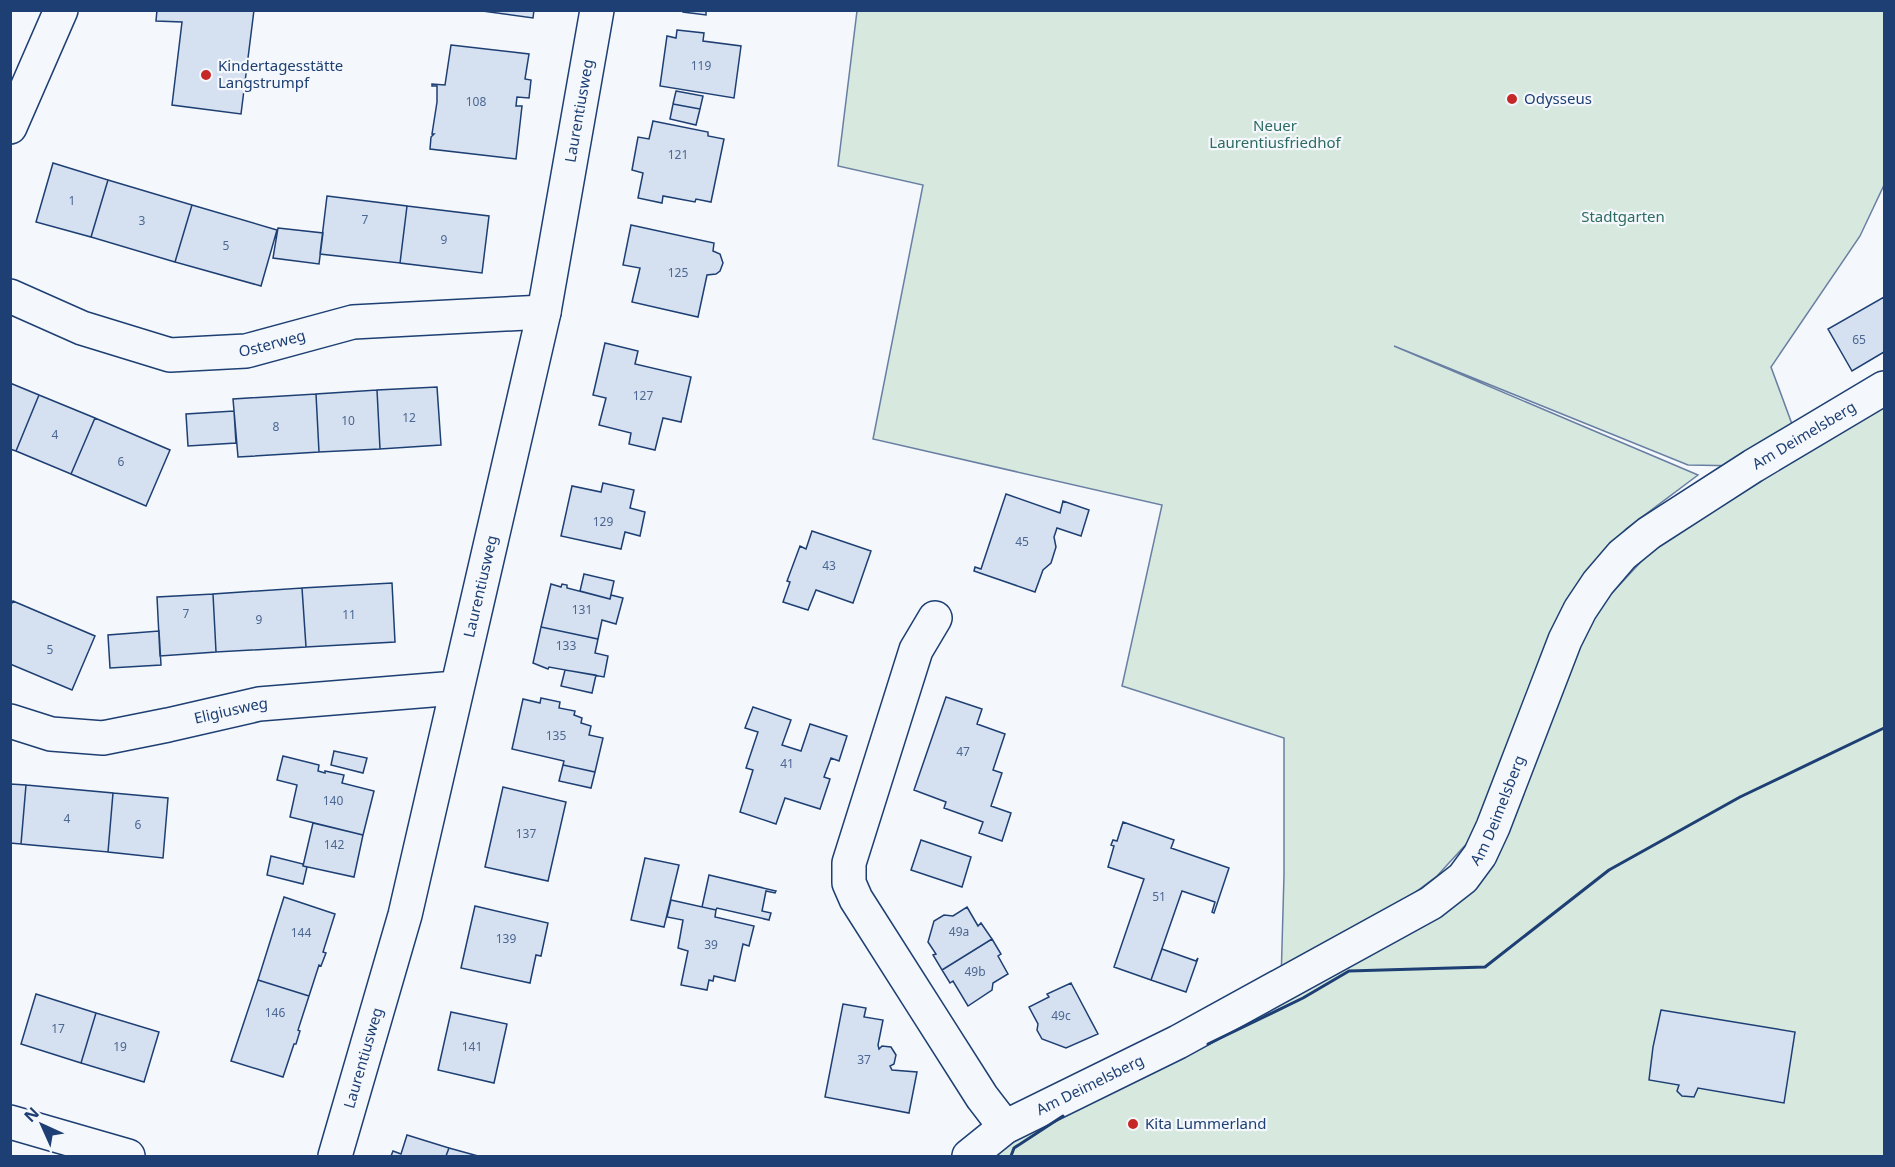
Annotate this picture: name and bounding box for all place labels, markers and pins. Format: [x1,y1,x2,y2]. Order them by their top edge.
place label: Kindertagesstätte Langstrumpf [218,55,343,92]
marker: Kindertagesstätte Langstrumpf [199,68,213,82]
place label: Odysseus [1524,88,1592,108]
marker: Odysseus [1505,92,1519,106]
place label: Kita Lummerland [1145,1113,1267,1133]
marker: Kita Lummerland [1126,1117,1140,1131]

